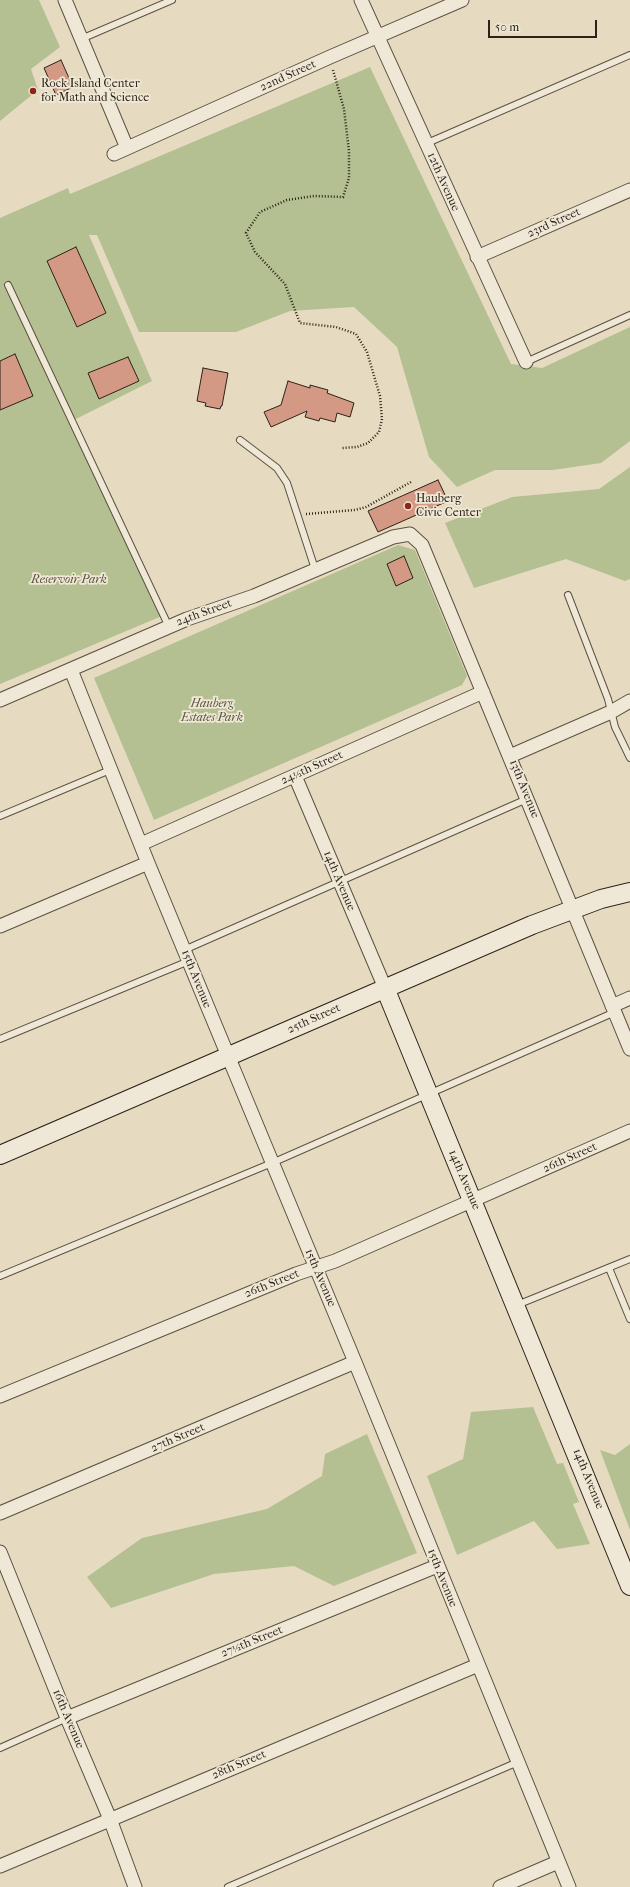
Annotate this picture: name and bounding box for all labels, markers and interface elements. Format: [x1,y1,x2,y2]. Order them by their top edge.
scale bar [490,12,599,38]
text: 50 m [495,20,519,34]
street label: 22nd Street [258,57,318,95]
place label: Rock Island Center for Math and Science [41,77,149,105]
marker: Rock Island Center for Math and Science [28,86,38,96]
street label: 12th Avenue [424,150,462,214]
street label: 23rd Street [525,205,583,241]
place label: Hauberg Civic Center [416,492,481,520]
marker: Hauberg Civic Center [403,501,413,511]
park label: Reservoir Park [31,573,107,587]
street label: 24th Street [174,596,234,630]
park label: Hauberg Estates Park [181,697,243,725]
street label: 24½th Street [279,748,345,788]
street label: 13th Avenue [506,758,542,820]
street label: 14th Avenue [320,849,358,913]
street label: 15th Avenue [178,948,214,1010]
street label: 25th Street [285,1001,343,1037]
street label: 26th Street [541,1140,599,1176]
street label: 14th Avenue [445,1148,483,1212]
street label: 15th Avenue [301,1247,339,1309]
street label: 26th Street [242,1266,302,1302]
street label: 27th Street [149,1420,207,1456]
street label: 14th Avenue [569,1447,607,1511]
street label: 15th Avenue [424,1547,460,1609]
street label: 27½th Street [219,1623,285,1661]
street label: 16th Avenue [49,1687,87,1751]
street label: 28th Street [210,1747,268,1783]

